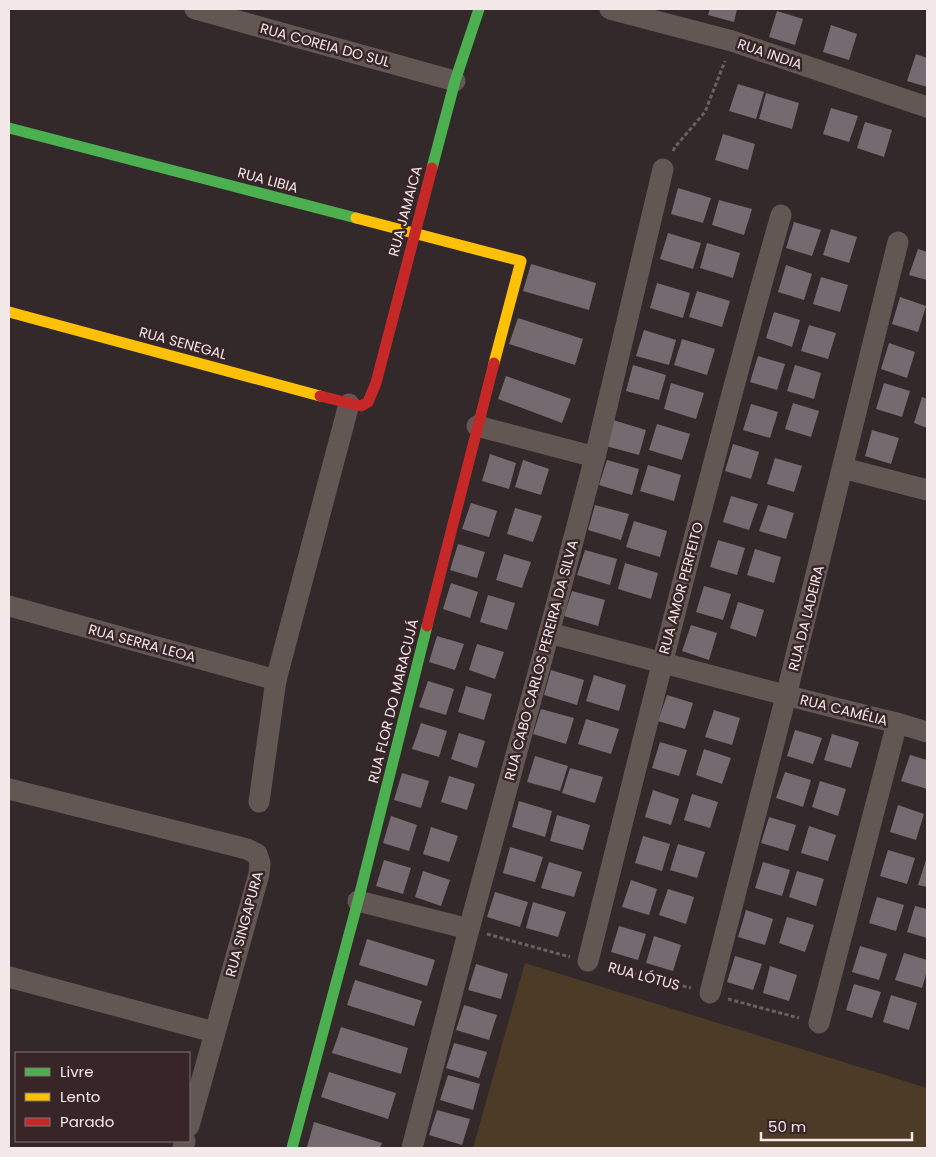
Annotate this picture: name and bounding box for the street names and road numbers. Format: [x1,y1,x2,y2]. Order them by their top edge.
street label: RUA COREIA DO SUL [258,18,392,72]
street label: RUA INDIA [735,34,805,74]
street label: RUA LIBIA [235,162,301,198]
street label: RUA JAMAICA [383,163,427,259]
street label: RUA SENEGAL [137,322,229,364]
street label: RUA AMOR PERFEITO [654,520,708,656]
street label: RUA CABO CARLOS PEREIRA DA SILVA [499,538,583,782]
street label: RUA DA LADEIRA [783,563,829,673]
street label: RUA FLOR DO MARACUJÁ [363,617,423,785]
street label: RUA SERRA LEOA [86,619,198,667]
street label: RUA CAMÉLIA [798,689,890,731]
street label: RUA SINGAPURA [220,869,268,979]
street label: RUA LÓTUS [606,957,682,995]

